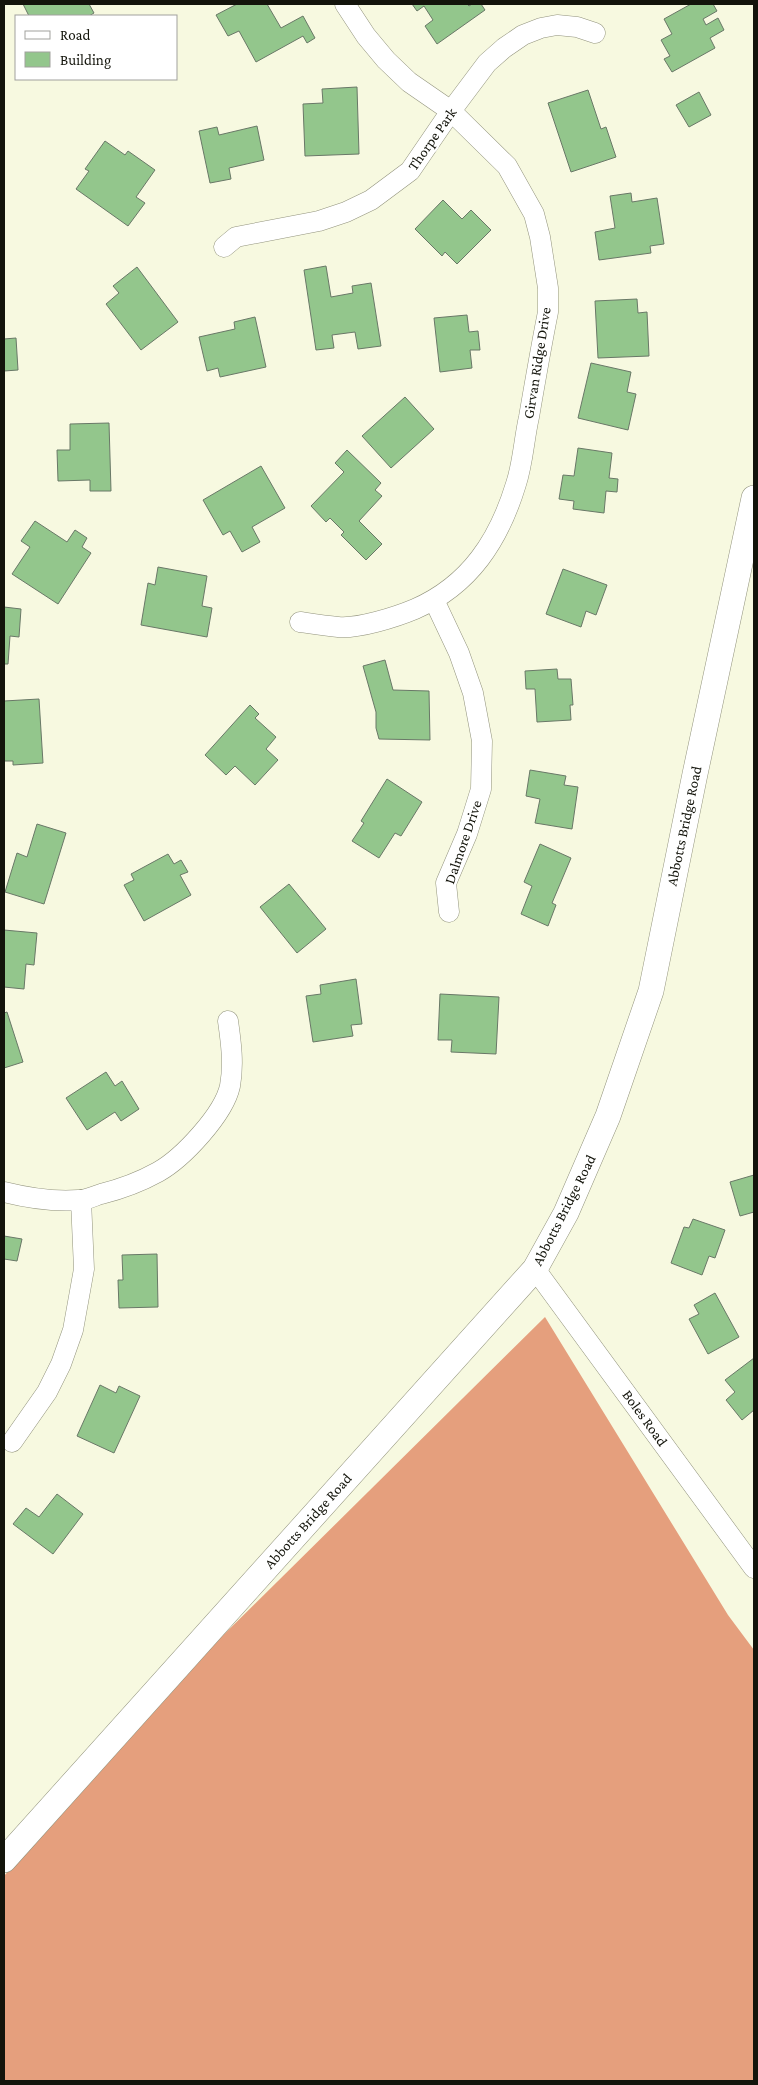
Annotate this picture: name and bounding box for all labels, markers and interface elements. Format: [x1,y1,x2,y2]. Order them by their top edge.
legend [15,15,178,80]
text: Road [60,27,91,43]
text: Building [60,52,111,69]
street label: Thorpe Park [405,104,461,174]
street label: Girvan Ridge Drive [520,306,555,420]
street label: Abbotts Bridge Road [663,765,706,888]
street label: Dalmore Drive [441,798,485,886]
street label: Abbotts Bridge Road [529,1152,600,1268]
street label: Boles Road [619,1387,671,1449]
street label: Abbotts Bridge Road [261,1470,356,1572]

